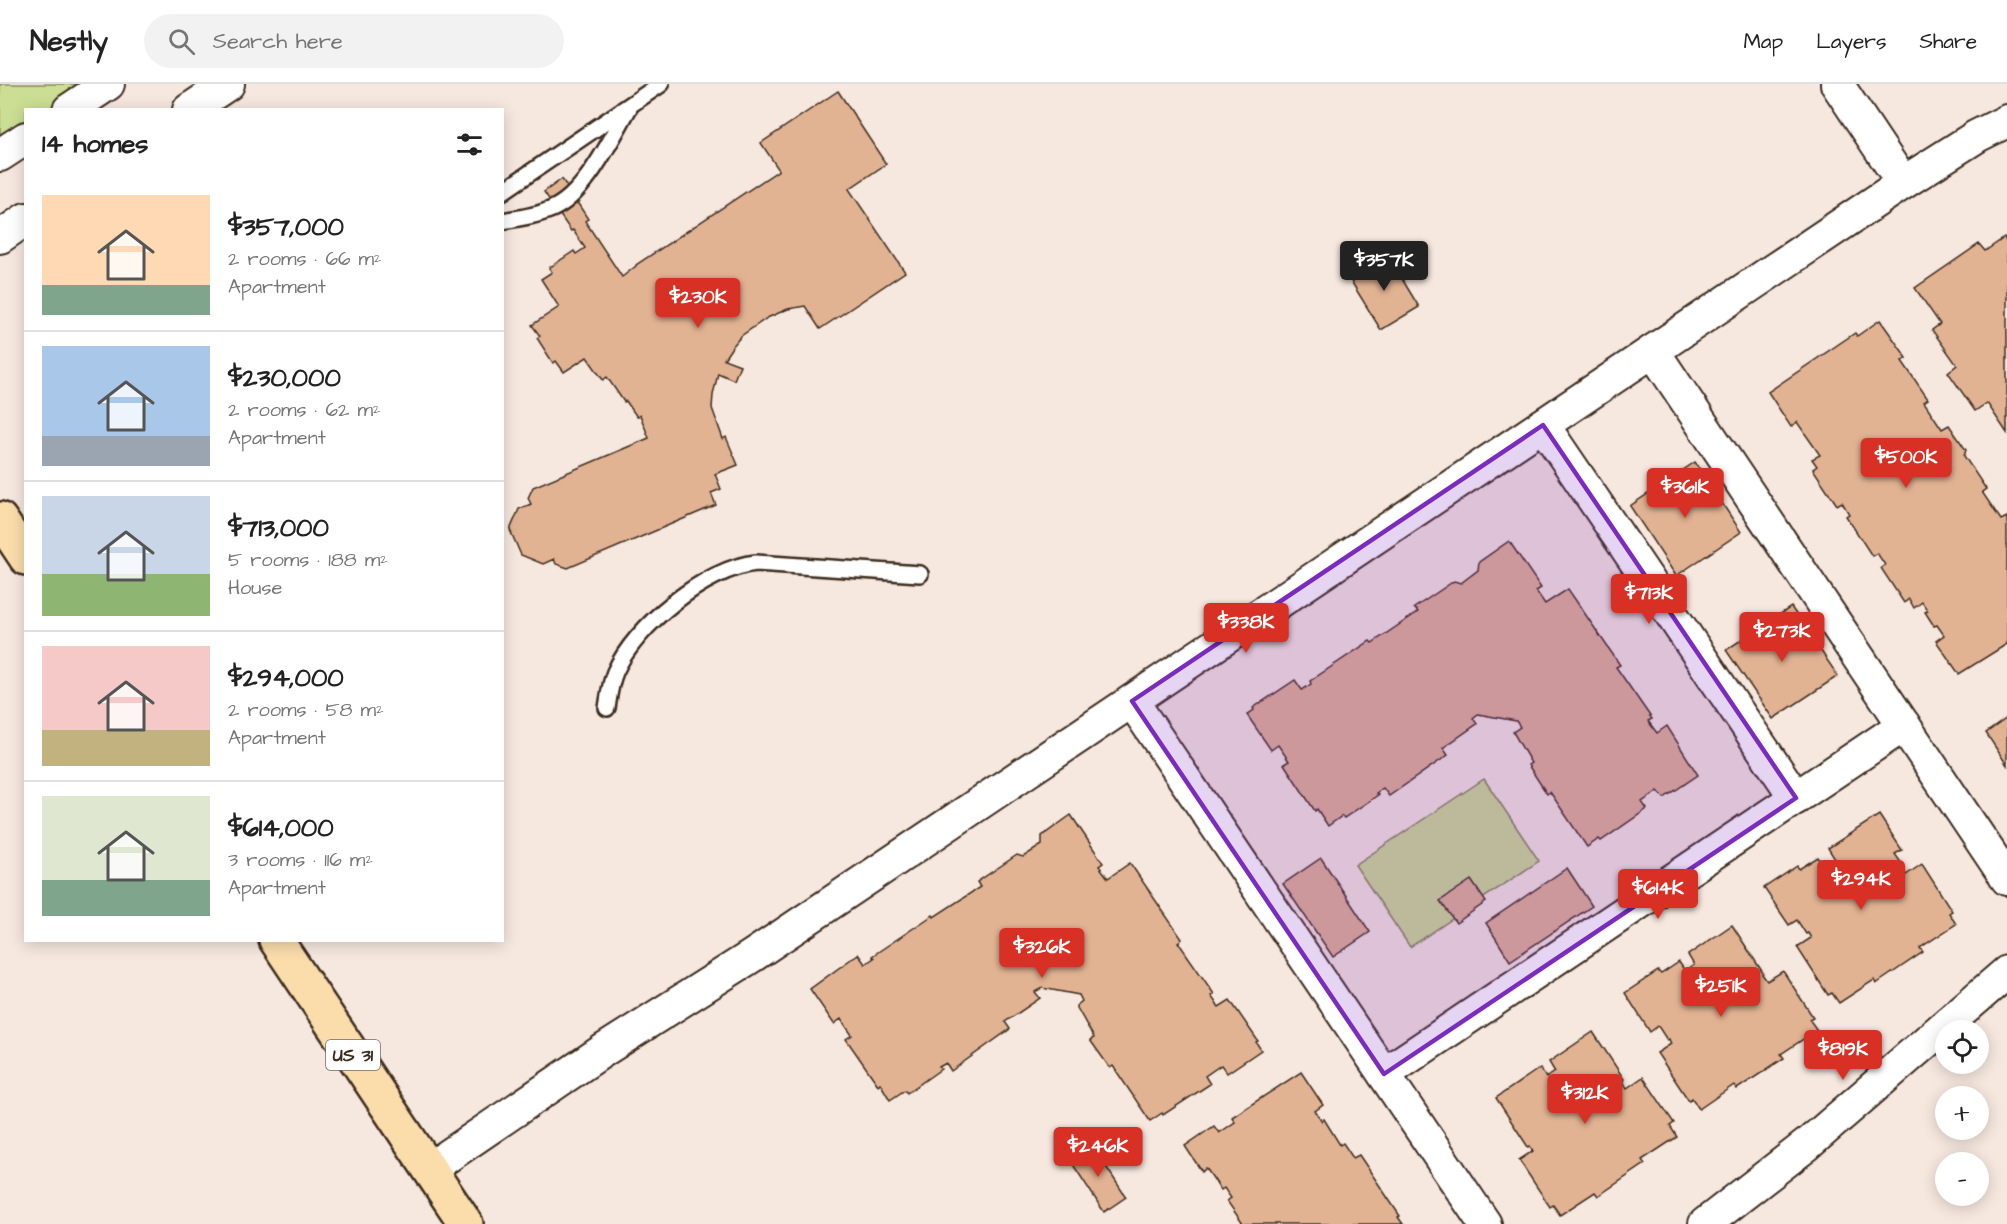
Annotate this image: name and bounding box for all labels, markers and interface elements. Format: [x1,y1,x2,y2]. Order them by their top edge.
search box [144,14,564,68]
text: Nestly [30,22,108,61]
icon: search [165,25,198,58]
text: Search here [213,26,343,57]
text: Map [1743,27,1783,56]
text: Layers [1816,27,1886,56]
text: Share [1919,27,1977,56]
text: 14 homes [42,126,148,162]
icon: filters [453,128,486,161]
text: $357,000 [228,209,344,245]
icon: home [90,219,162,291]
pin: $357K [1342,241,1426,292]
text: 2 rooms · 66 m² [228,245,382,273]
text: $357K [1354,246,1414,274]
text: Apartment [228,273,326,301]
pin: $230K [656,278,740,329]
text: $230K [669,283,727,311]
text: $230,000 [228,360,341,396]
icon: home [90,370,162,442]
text: 2 rooms · 62 m² [228,396,380,424]
text: Apartment [228,424,326,452]
pin: $500K [1864,438,1948,489]
text: $500K [1875,443,1937,471]
pin: $361K [1643,468,1727,519]
text: $361K [1661,473,1709,501]
text: $713,000 [228,510,329,546]
icon: home [90,520,162,592]
text: 5 rooms · 188 m² [228,546,388,574]
text: House [228,574,282,602]
pin: $713K [1607,574,1691,625]
text: $713K [1625,579,1673,607]
pin: $338K [1204,603,1288,654]
text: $338K [1218,608,1274,636]
pin: $273K [1740,612,1824,663]
text: $273K [1753,617,1811,645]
text: $294,000 [228,660,344,696]
icon: home [90,670,162,742]
text: 2 rooms · 58 m² [228,696,384,724]
text: Apartment [228,724,326,752]
text: $614,000 [228,810,334,846]
icon: home [90,820,162,892]
text: 3 rooms · 116 m² [228,846,373,874]
pin: $294K [1819,860,1903,911]
text: $294K [1831,865,1891,893]
pin: $614K [1616,869,1700,920]
text: Apartment [228,874,326,902]
text: $614K [1632,874,1684,902]
pin: $326K [1000,928,1084,979]
text: $326K [1013,933,1071,961]
pin: $251K [1679,967,1763,1018]
text: $251K [1695,972,1747,1000]
map controls [1935,1020,1989,1206]
button: locate [1935,1020,1989,1074]
pin: $819K [1801,1030,1885,1081]
text: $819K [1818,1035,1868,1063]
road number: US 31 [326,1040,380,1070]
pin: $312K [1543,1074,1627,1125]
text: $312K [1561,1079,1609,1107]
button: + [1935,1086,1989,1140]
pin: $246K [1056,1127,1140,1178]
text: $246K [1068,1132,1128,1160]
button: − [1935,1152,1989,1206]

